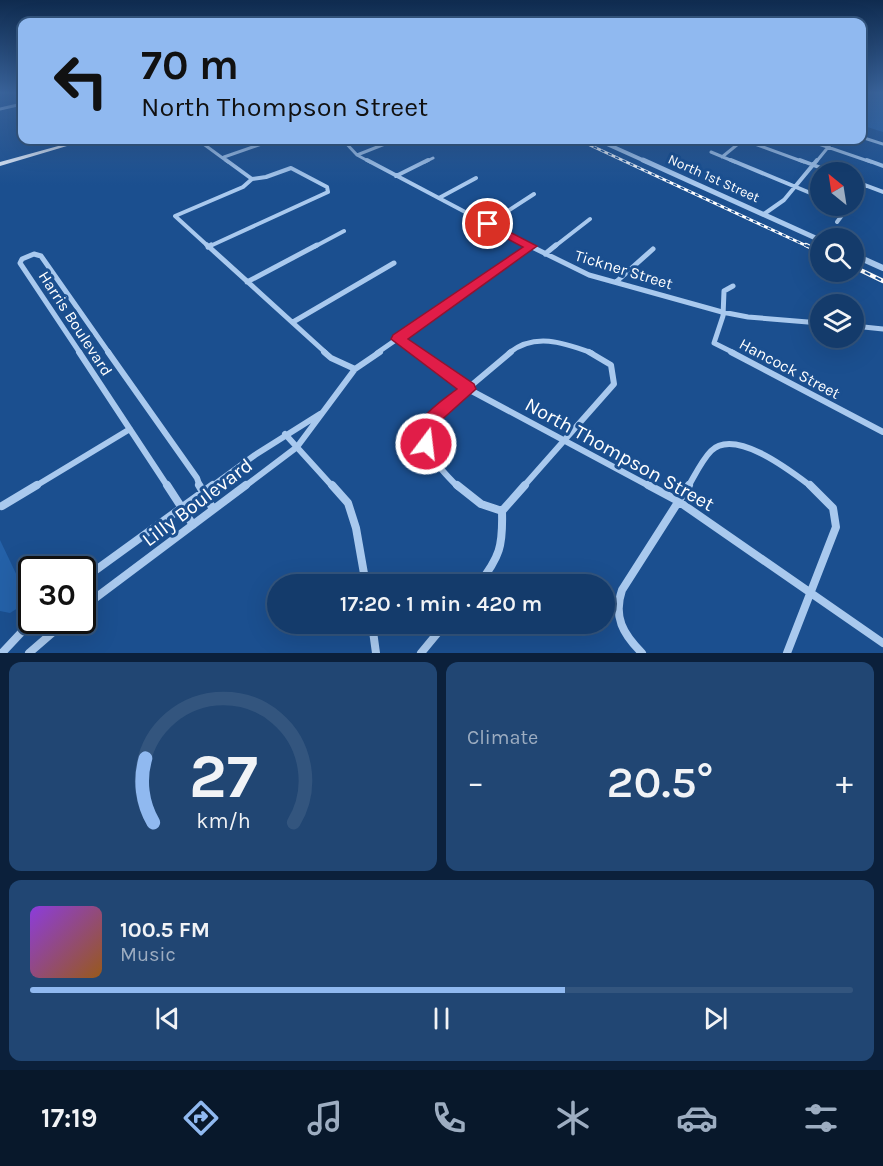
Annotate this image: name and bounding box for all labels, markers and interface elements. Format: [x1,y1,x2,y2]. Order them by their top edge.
text: 70 m [141,40,239,90]
icon: left [42,42,120,120]
text: North Thompson Street [141,91,428,123]
street label: North 1st Street [665,151,762,206]
north arrow [810,162,864,216]
map controls [810,162,864,348]
pin [462,198,513,249]
icon: arrive [471,207,504,240]
button: search [810,228,864,282]
street label: Tickner Street [573,246,675,293]
street label: Harris Boulevard [35,267,117,379]
button: layers [810,294,864,348]
street label: Hancock Street [736,334,843,403]
street label: North Thompson Street [521,393,719,516]
position arrow [394,412,458,476]
street label: Lilly Boulevard [138,453,257,551]
speed limit sign: 30 [18,556,96,634]
text: 17:20 · 1 min · 420 m [340,591,542,617]
text: Climate [467,726,538,749]
text: 27 [189,740,257,813]
text: 20.5° [607,756,713,808]
text: − [467,763,484,801]
text: + [836,763,853,801]
text: km/h [196,809,250,834]
text: 100.5 FM [120,917,210,943]
text: Music [120,943,176,966]
icon: previous [151,1002,184,1035]
icon: pause [425,1002,458,1035]
icon: next [699,1002,732,1035]
icon: directions [180,1097,222,1139]
icon: music [304,1097,346,1139]
icon: phone [428,1097,470,1139]
icon: climate [552,1097,594,1139]
icon: car [676,1097,718,1139]
icon: filters [800,1097,842,1139]
text: 17:19 [41,1102,97,1134]

